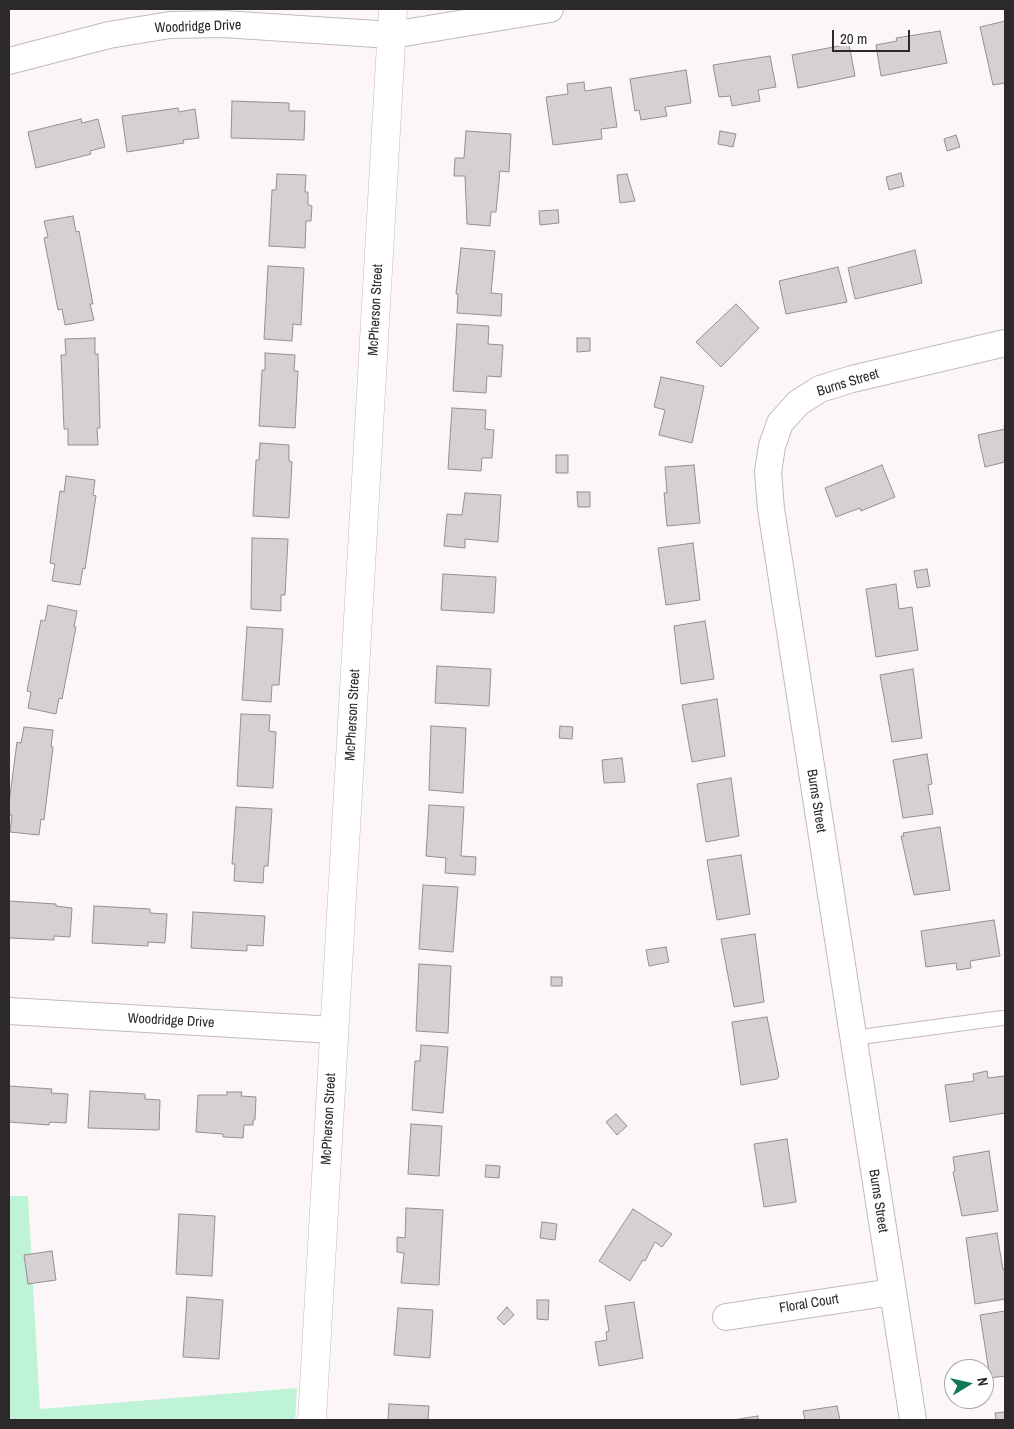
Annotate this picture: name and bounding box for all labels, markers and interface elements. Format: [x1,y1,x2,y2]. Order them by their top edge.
street label: Woodridge Drive [154,17,242,37]
scale bar [834,20,912,52]
text: 20 m [840,28,867,49]
street label: McPherson Street [365,264,387,356]
street label: Burns Street [815,366,881,400]
street label: McPherson Street [342,669,364,761]
street label: Burns Street [803,768,829,834]
street label: Woodridge Drive [127,1010,215,1032]
street label: McPherson Street [318,1073,340,1165]
street label: Burns Street [865,1168,891,1234]
street label: Floral Court [778,1291,840,1317]
north arrow [944,1359,994,1409]
text: N [973,1376,992,1387]

